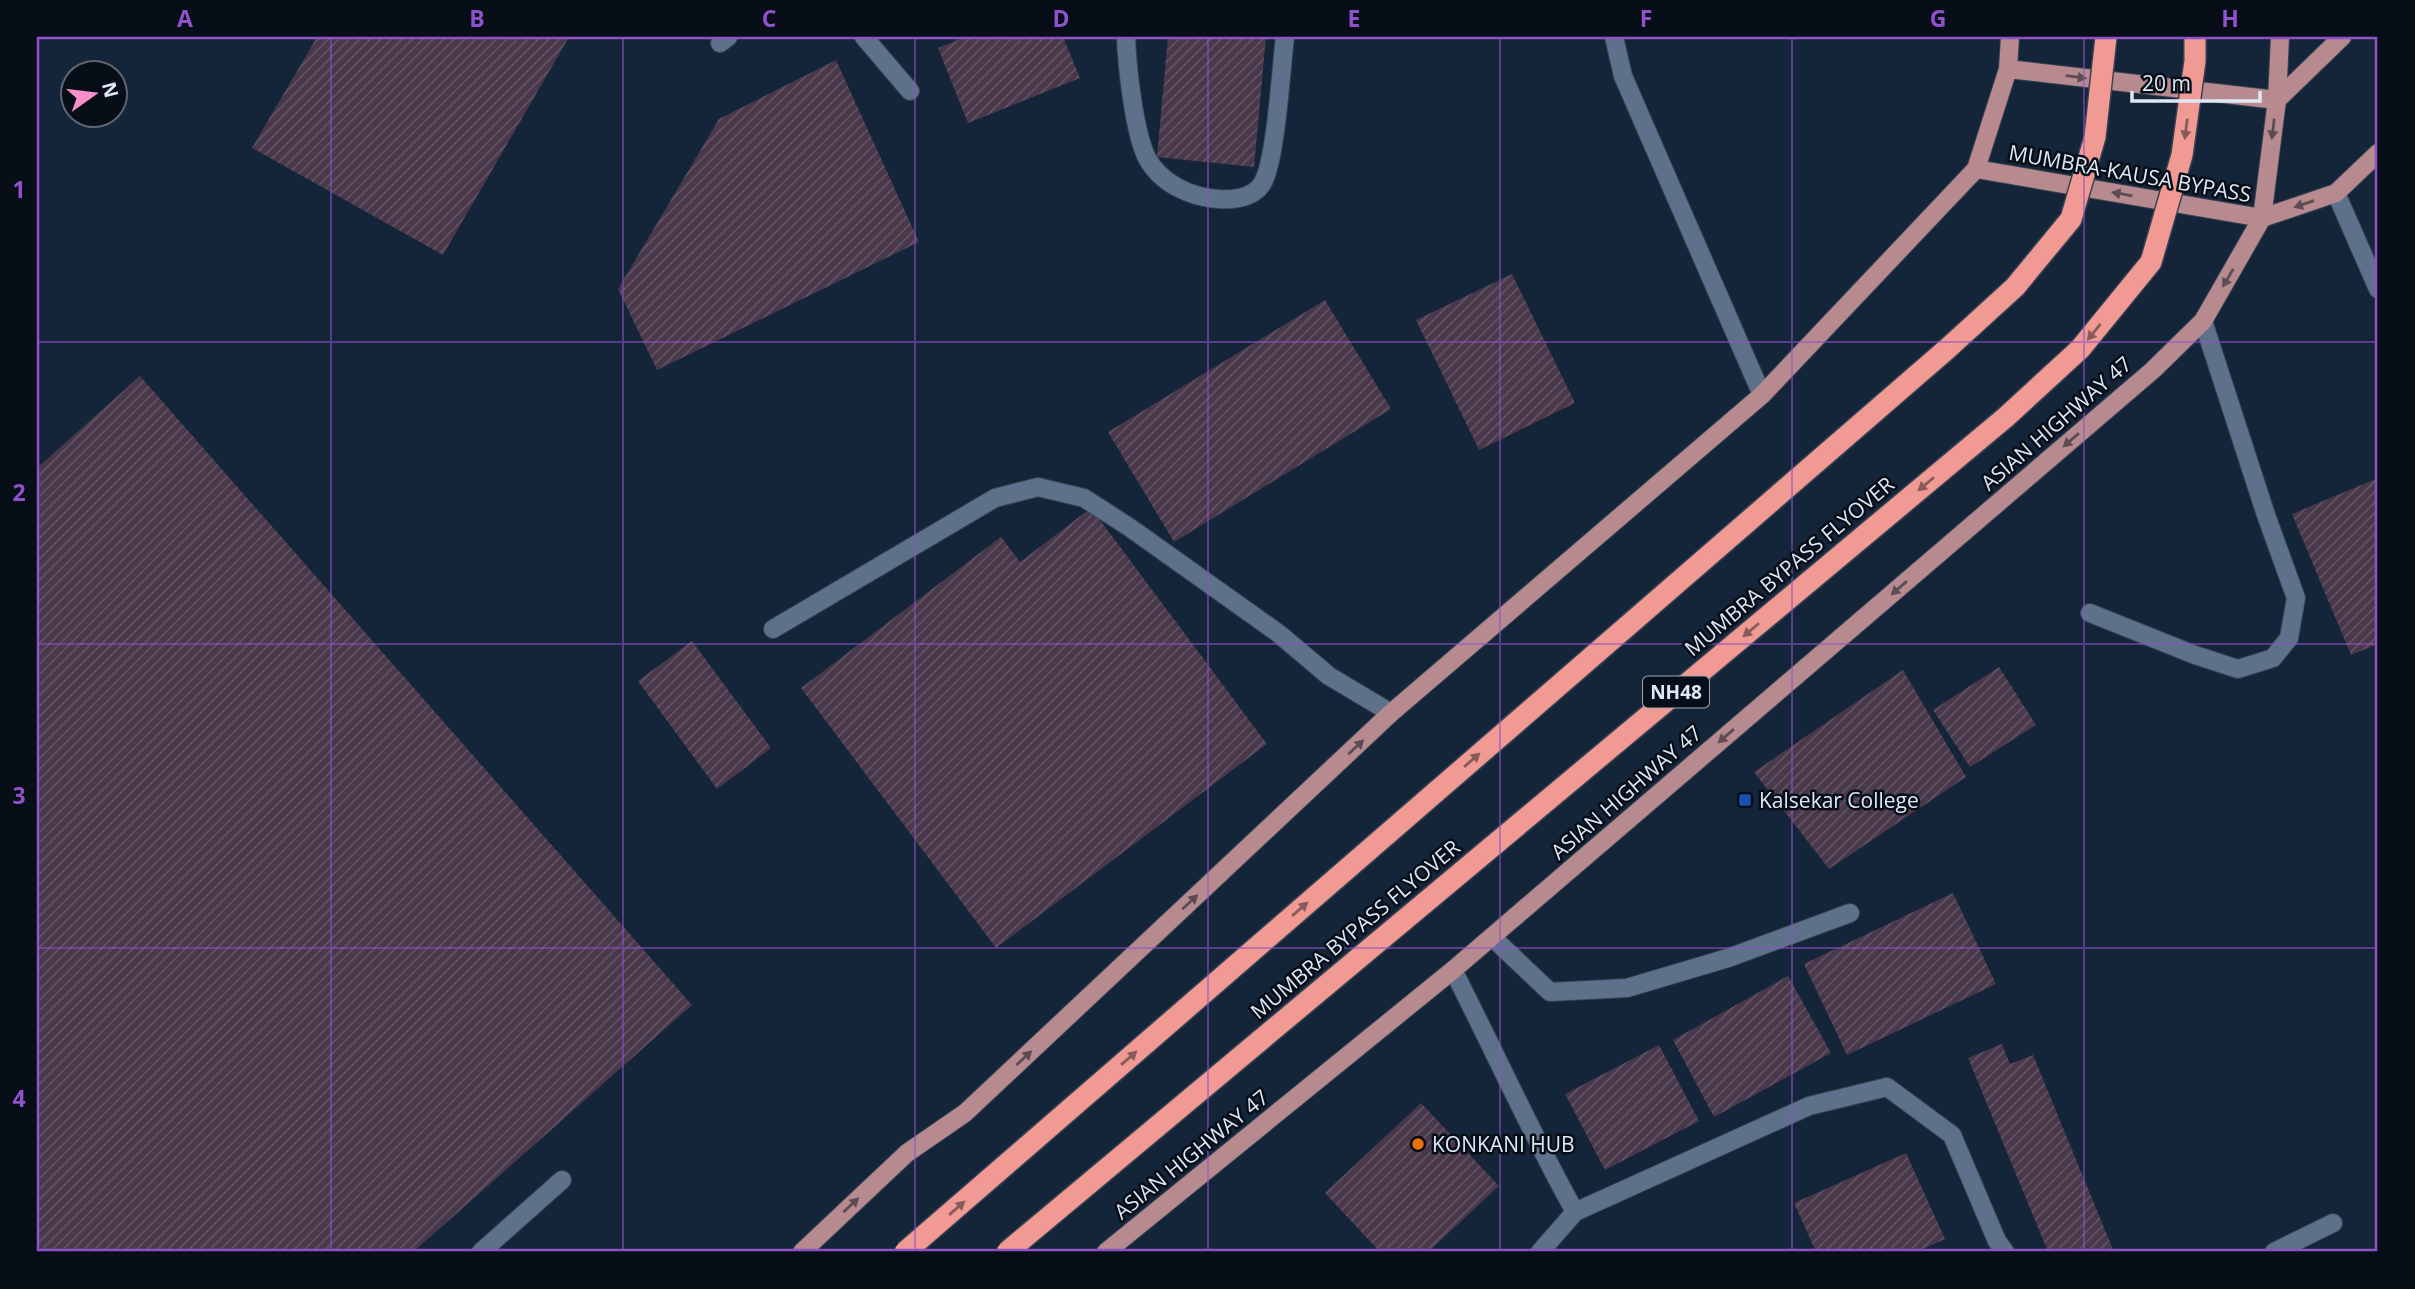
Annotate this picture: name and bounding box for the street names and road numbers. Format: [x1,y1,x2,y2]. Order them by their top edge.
street label: MUMBRA-KAUSA BYPASS [2007,138,2253,208]
street label: ASIAN HIGHWAY 47 [1975,350,2137,496]
street label: MUMBRA BYPASS FLYOVER [1678,470,1900,662]
road number: NH48 [1643,677,1709,708]
street label: ASIAN HIGHWAY 47 [1545,719,1707,865]
street label: MUMBRA BYPASS FLYOVER [1244,833,1466,1025]
street label: ASIAN HIGHWAY 47 [1108,1083,1274,1225]

